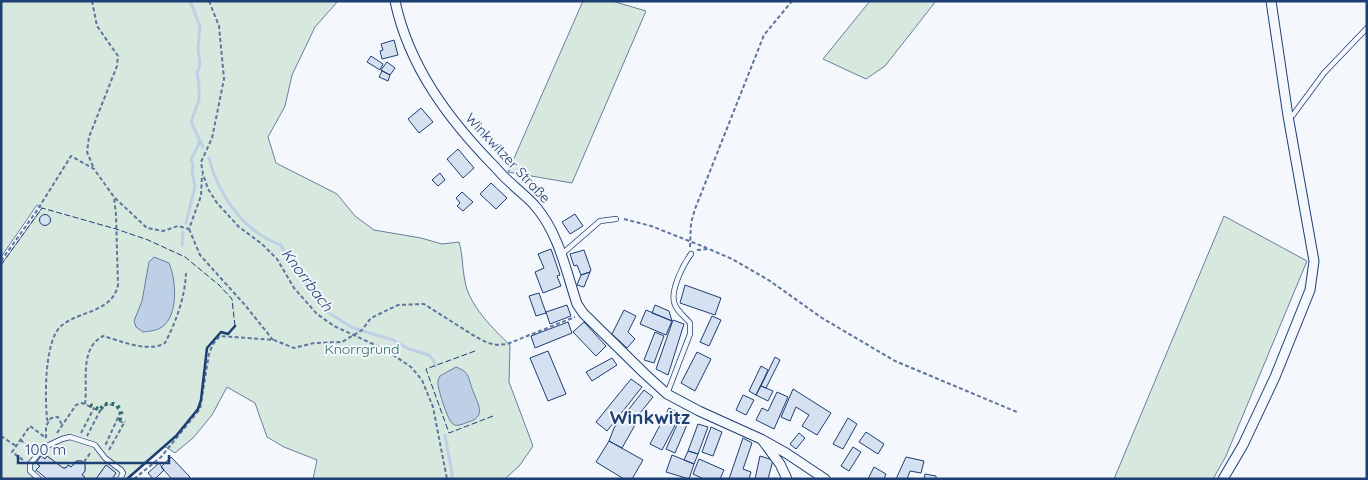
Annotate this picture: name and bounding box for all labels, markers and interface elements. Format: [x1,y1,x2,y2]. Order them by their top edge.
street label: Winkwitzer Straße [462,109,554,207]
water label: Knorrbach [278,245,337,315]
park label: Knorrgrund [324,340,400,358]
district label: Winkwitz [610,405,690,429]
scale bar [18,432,169,464]
text: 100 m [25,440,66,459]

